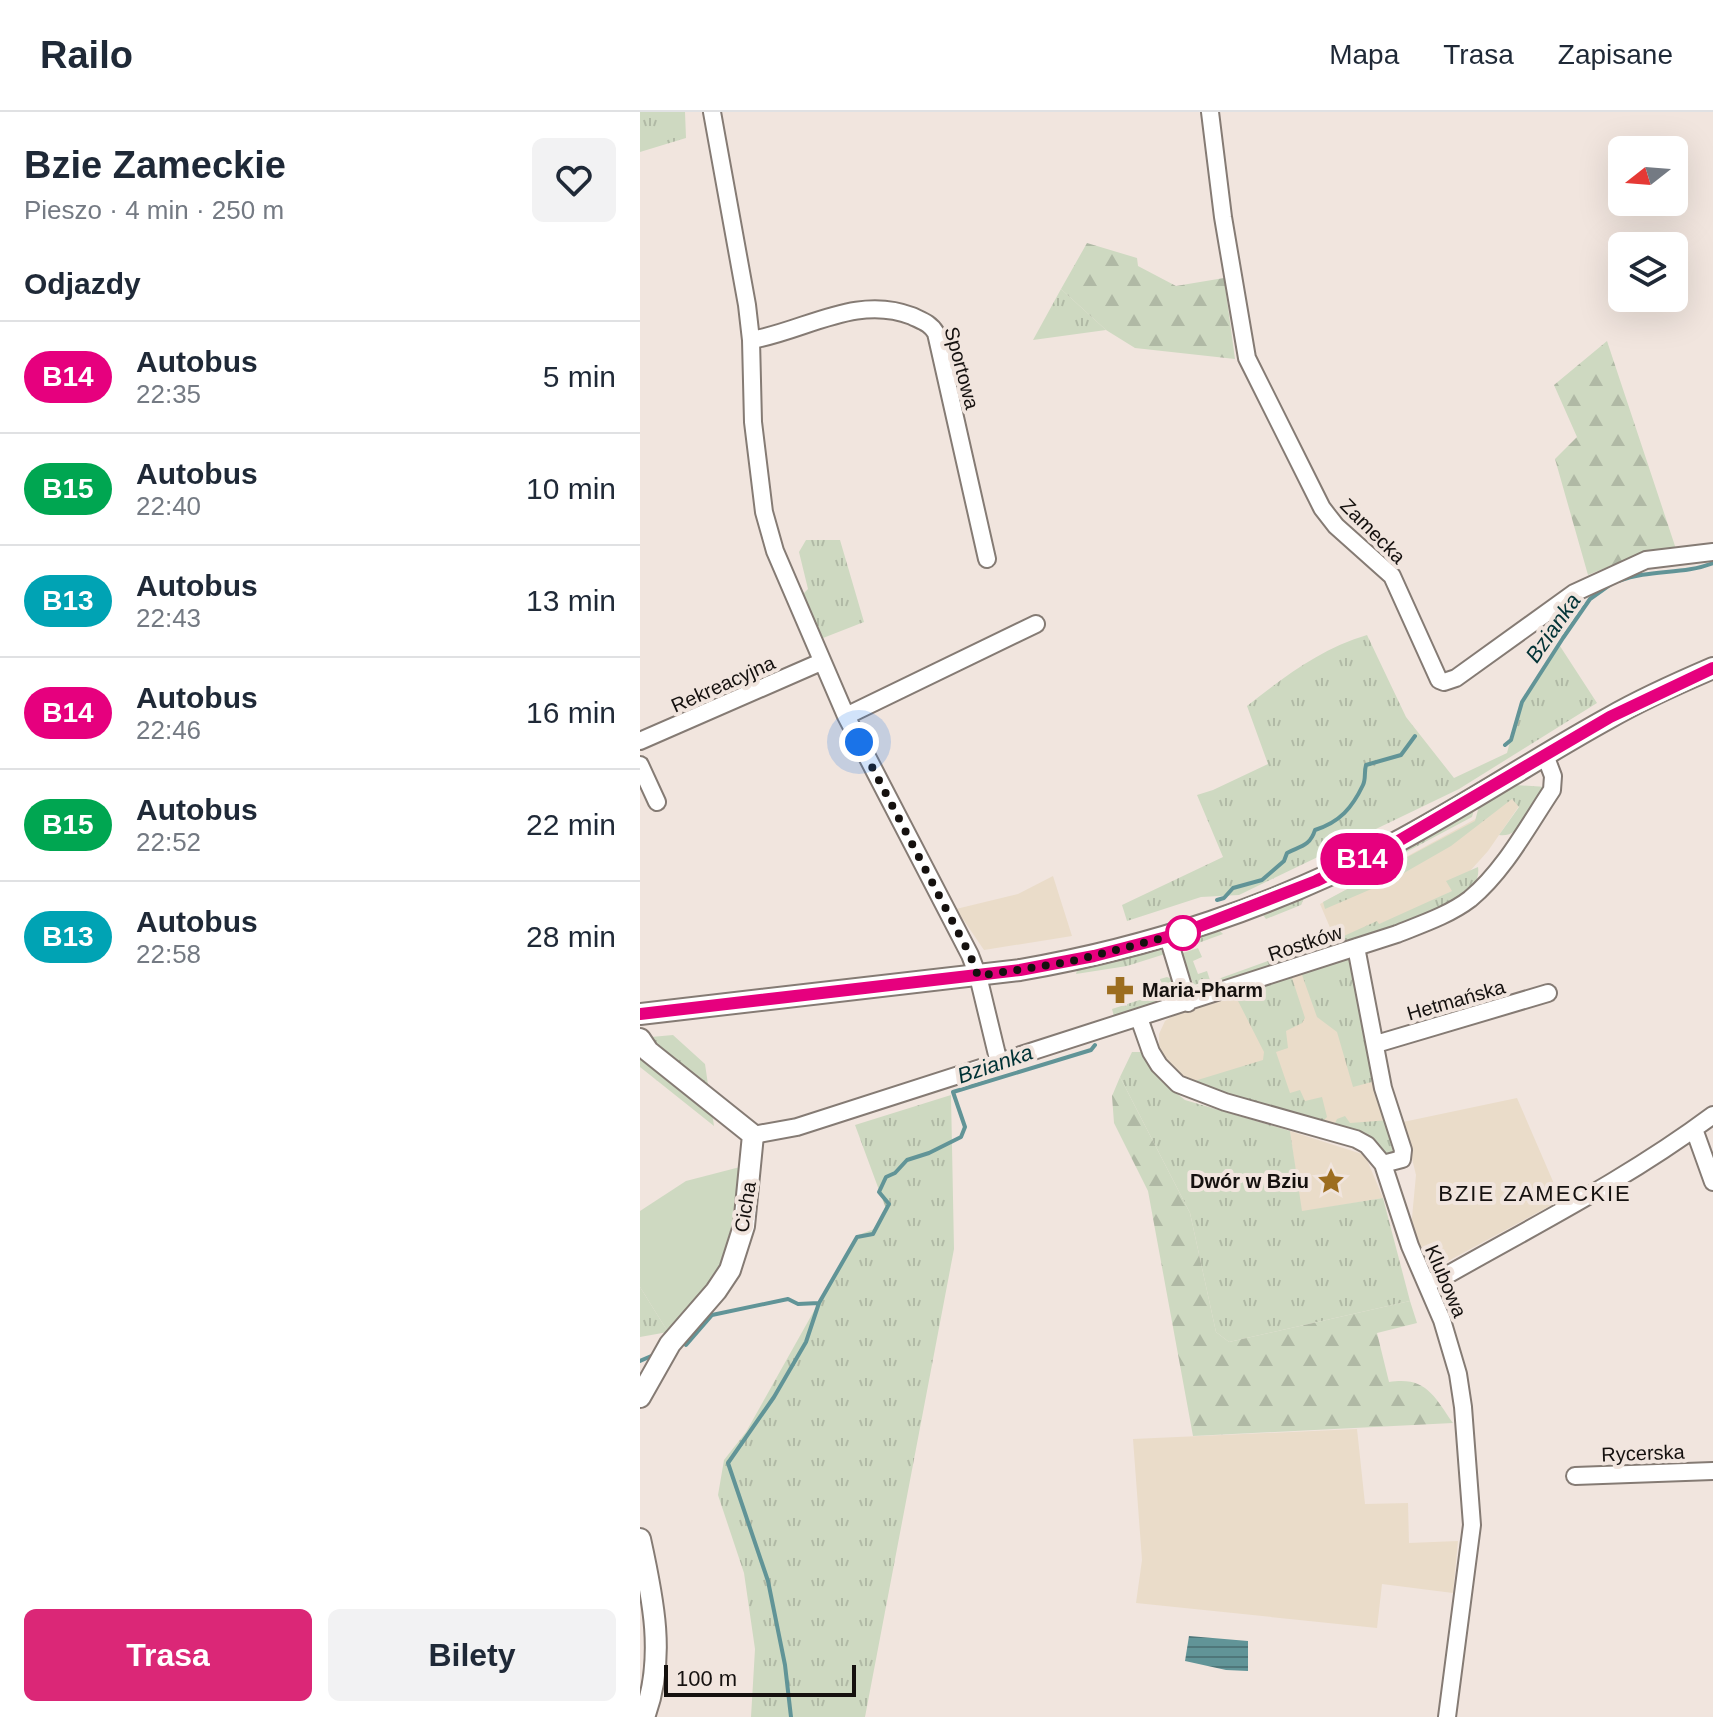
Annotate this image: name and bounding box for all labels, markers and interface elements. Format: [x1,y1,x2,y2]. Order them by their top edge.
text: Railo [40,34,133,76]
text: Mapa [1329,39,1399,70]
text: Trasa [1443,39,1514,70]
text: Zapisane [1558,39,1673,70]
north arrow [1608,136,1688,216]
map controls [1608,136,1688,312]
button: heart [532,138,616,222]
text: Bzie Zameckie [24,144,286,186]
text: Pieszo · 4 min · 250 m [24,195,284,225]
button: layers [1608,232,1688,312]
text: Odjazdy [24,267,141,300]
street label: Sportowa [940,324,984,412]
text: Autobus [136,345,258,378]
text: 5 min [543,360,616,393]
text: B14 [42,361,94,392]
text: 22:35 [136,379,201,409]
text: Autobus [136,457,258,490]
text: 10 min [526,472,616,505]
text: B15 [42,473,94,504]
text: 22:40 [136,491,201,521]
street label: Zamecka [1336,494,1410,568]
text: Autobus [136,569,258,602]
text: 13 min [526,584,616,617]
text: B13 [42,585,94,616]
water label: Bzianka [1520,589,1586,667]
text: 22:43 [136,603,201,633]
street label: Rekreacyjna [668,651,779,717]
text: Autobus [136,681,258,714]
text: 16 min [526,696,616,729]
text: B14 [42,697,94,728]
text: 22:46 [136,715,201,745]
your location [839,722,879,762]
text: Autobus [136,793,258,826]
text: 22 min [526,808,616,841]
text: B15 [42,809,94,840]
text: 22:52 [136,827,201,857]
line badge: B14 [1316,833,1408,885]
text: B14 [1336,843,1388,874]
text: Autobus [136,905,258,938]
unlabelled marker [1166,916,1200,950]
text: 28 min [526,920,616,953]
text: B13 [42,921,94,952]
street label: Rostków [1265,921,1345,965]
text: 22:58 [136,939,201,969]
pharmacy icon: Maria-Pharm [1105,975,1135,1005]
street label: Hetmańska [1404,975,1508,1025]
place label: Maria-Pharm [1142,979,1263,1001]
water label: Bzianka [954,1039,1036,1089]
place icon: Dwór w Bziu [1316,1166,1346,1196]
place label: Dwór w Bziu [1190,1170,1309,1192]
street label: Cicha [730,1179,760,1234]
district label: BZIE ZAMECKIE [1438,1181,1632,1206]
street label: Klubowa [1421,1241,1471,1321]
street label: Rycerska [1601,1441,1686,1465]
button: Trasa [24,1609,312,1701]
button: Bilety [328,1609,616,1701]
scale bar [664,1661,856,1697]
text: 100 m [676,1666,737,1691]

